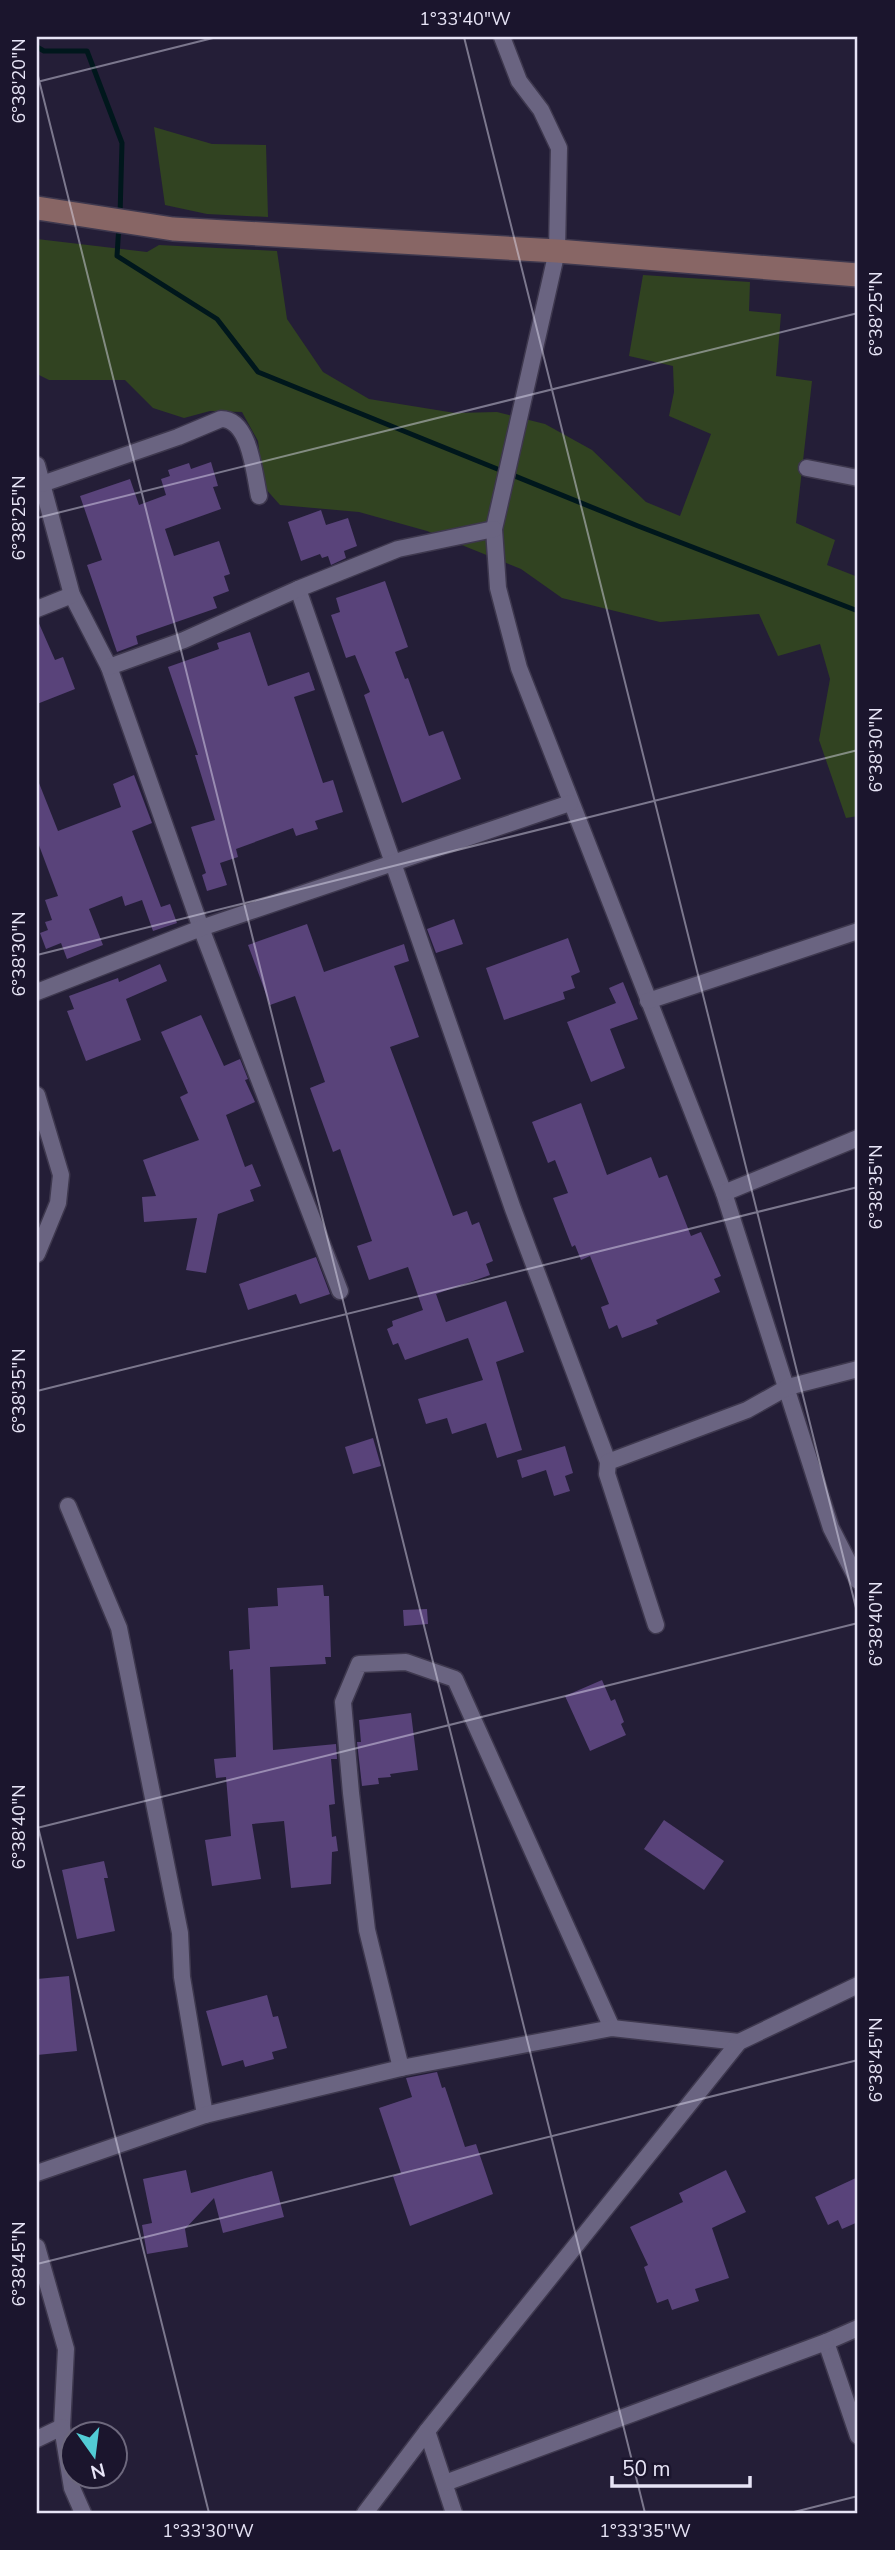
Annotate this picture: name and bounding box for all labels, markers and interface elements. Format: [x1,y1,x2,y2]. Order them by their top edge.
text: 1°33'40"W [419,7,511,31]
text: 6°38'20"N [7,38,31,124]
text: 6°38'25"N [864,271,888,357]
text: 6°38'25"N [7,475,31,561]
text: 6°38'30"N [864,707,888,793]
text: 6°38'30"N [7,911,31,997]
text: 6°38'35"N [864,1144,888,1230]
text: 6°38'35"N [7,1348,31,1434]
text: 6°38'40"N [864,1581,888,1667]
text: 6°38'40"N [7,1784,31,1870]
text: 6°38'45"N [864,2017,888,2103]
text: 6°38'45"N [7,2221,31,2307]
north arrow [60,2420,130,2490]
scale bar [612,2445,750,2489]
text: 50 m [622,2455,671,2483]
text: N [88,2456,108,2485]
text: 1°33'30"W [162,2519,254,2543]
text: 1°33'35"W [599,2519,691,2543]

